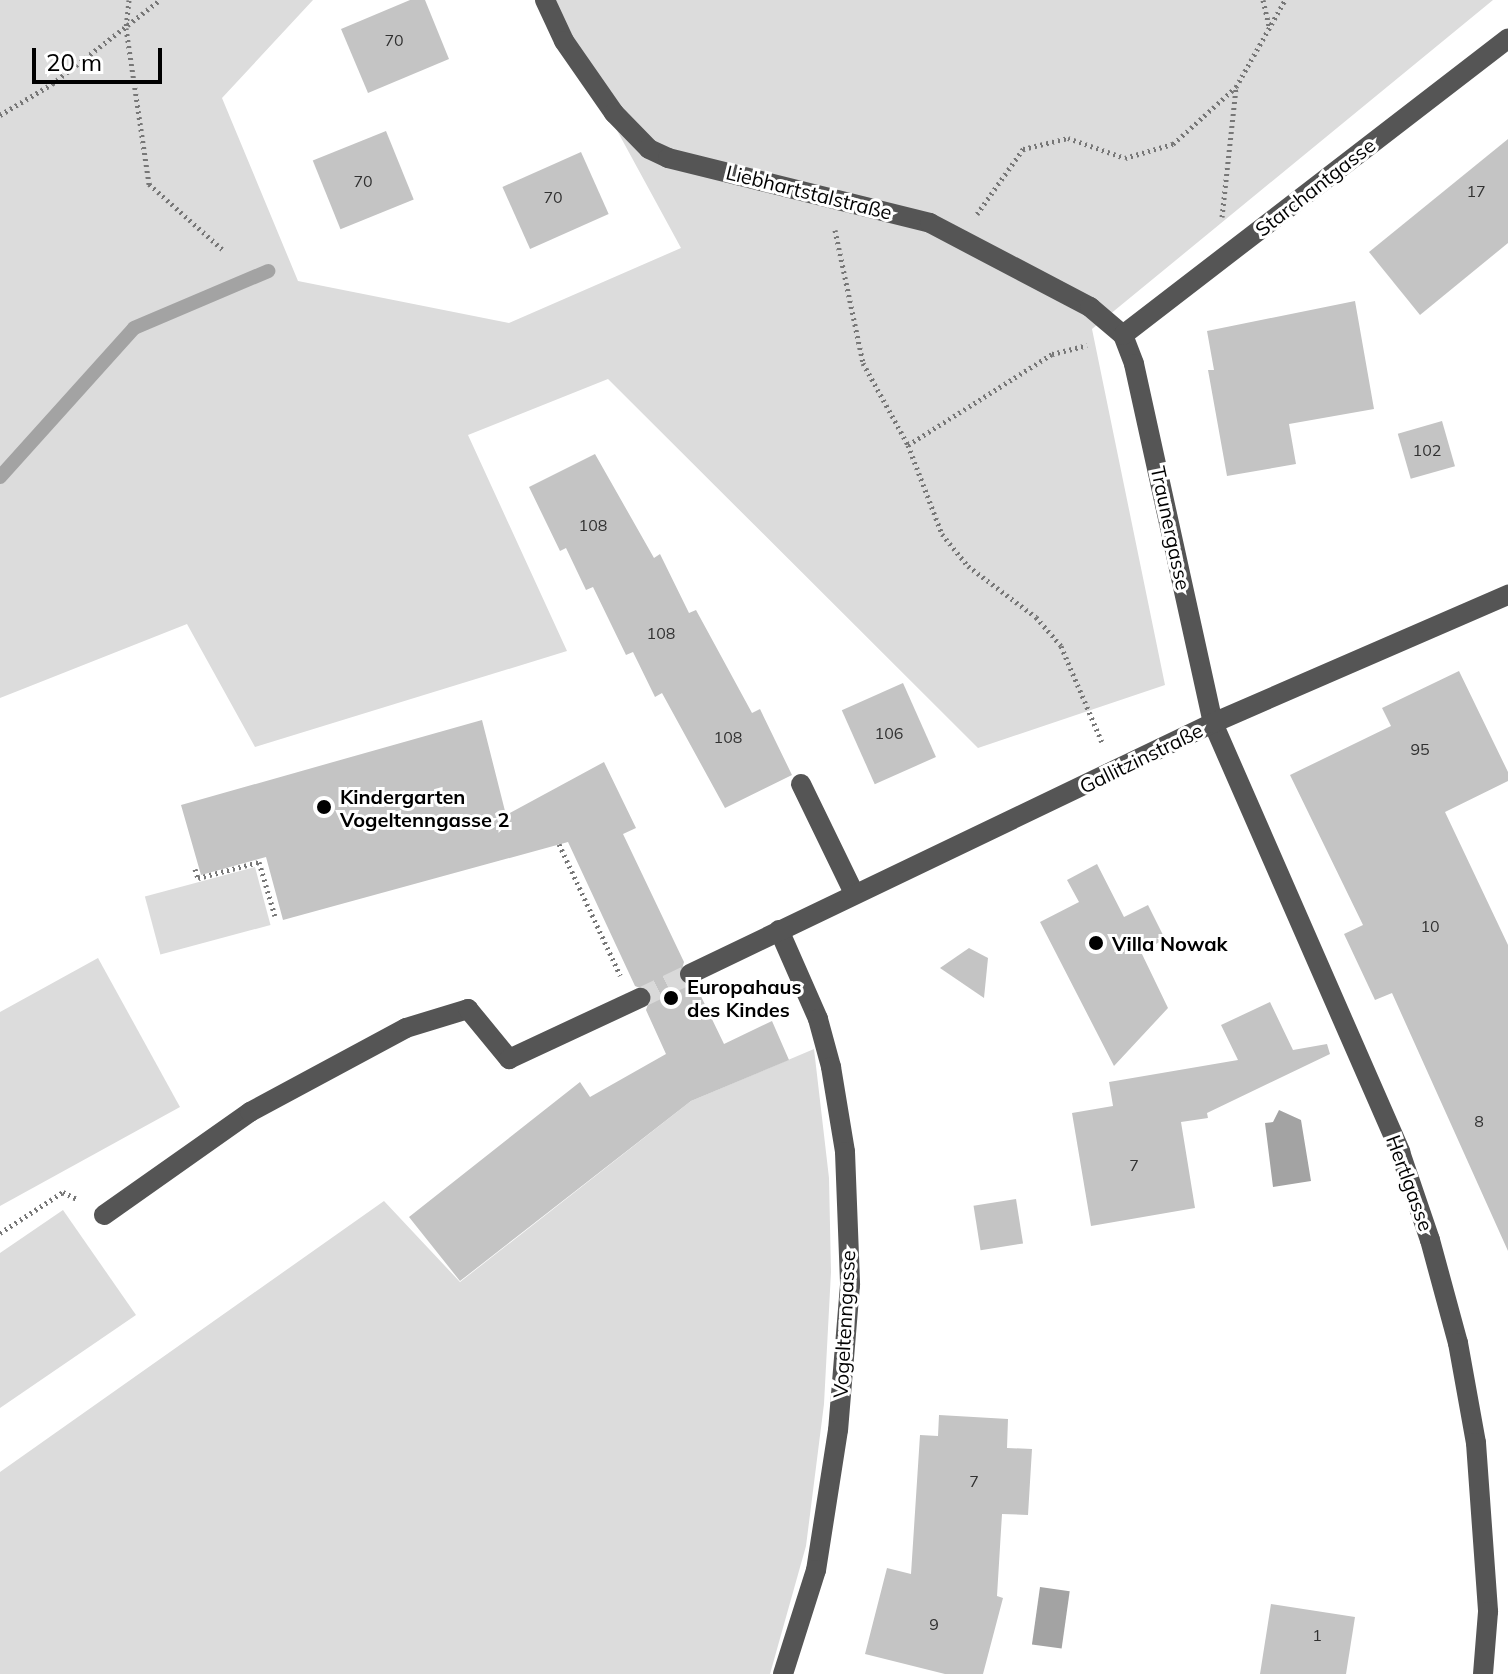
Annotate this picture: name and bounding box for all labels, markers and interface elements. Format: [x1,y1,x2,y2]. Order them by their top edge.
house number: 70 [384,30,404,50]
scale bar [36,32,166,82]
text: 20 m [46,47,102,77]
street label: Starchantgasse [1250,133,1380,241]
street label: Liebhartstalstraße [724,160,894,224]
house number: 70 [353,171,373,191]
house number: 17 [1466,181,1486,201]
house number: 70 [543,187,563,207]
house number: 102 [1413,440,1441,460]
street label: Traunergasse [1146,464,1196,592]
house number: 108 [579,515,607,535]
house number: 108 [647,623,675,643]
street label: Gallitzinstraße [1075,718,1207,798]
house number: 106 [875,723,903,743]
house number: 108 [714,727,742,747]
house number: 95 [1410,739,1430,759]
place label: Kindergarten Vogeltenngasse 2 [340,784,509,831]
marker: Kindergarten Vogeltenngasse 2 [315,798,333,816]
house number: 10 [1420,916,1440,936]
place label: Villa Nowak [1112,931,1228,955]
marker: Villa Nowak [1087,934,1105,952]
place label: Europahaus des Kindes [687,974,802,1021]
marker: Europahaus des Kindes [662,989,680,1007]
house number: 8 [1474,1111,1484,1131]
street label: Hertlgasse [1382,1132,1438,1234]
house number: 7 [1129,1155,1139,1175]
street label: Vogeltenngasse [828,1250,860,1398]
house number: 7 [969,1471,979,1491]
house number: 9 [929,1614,939,1634]
house number: 1 [1312,1625,1322,1645]

